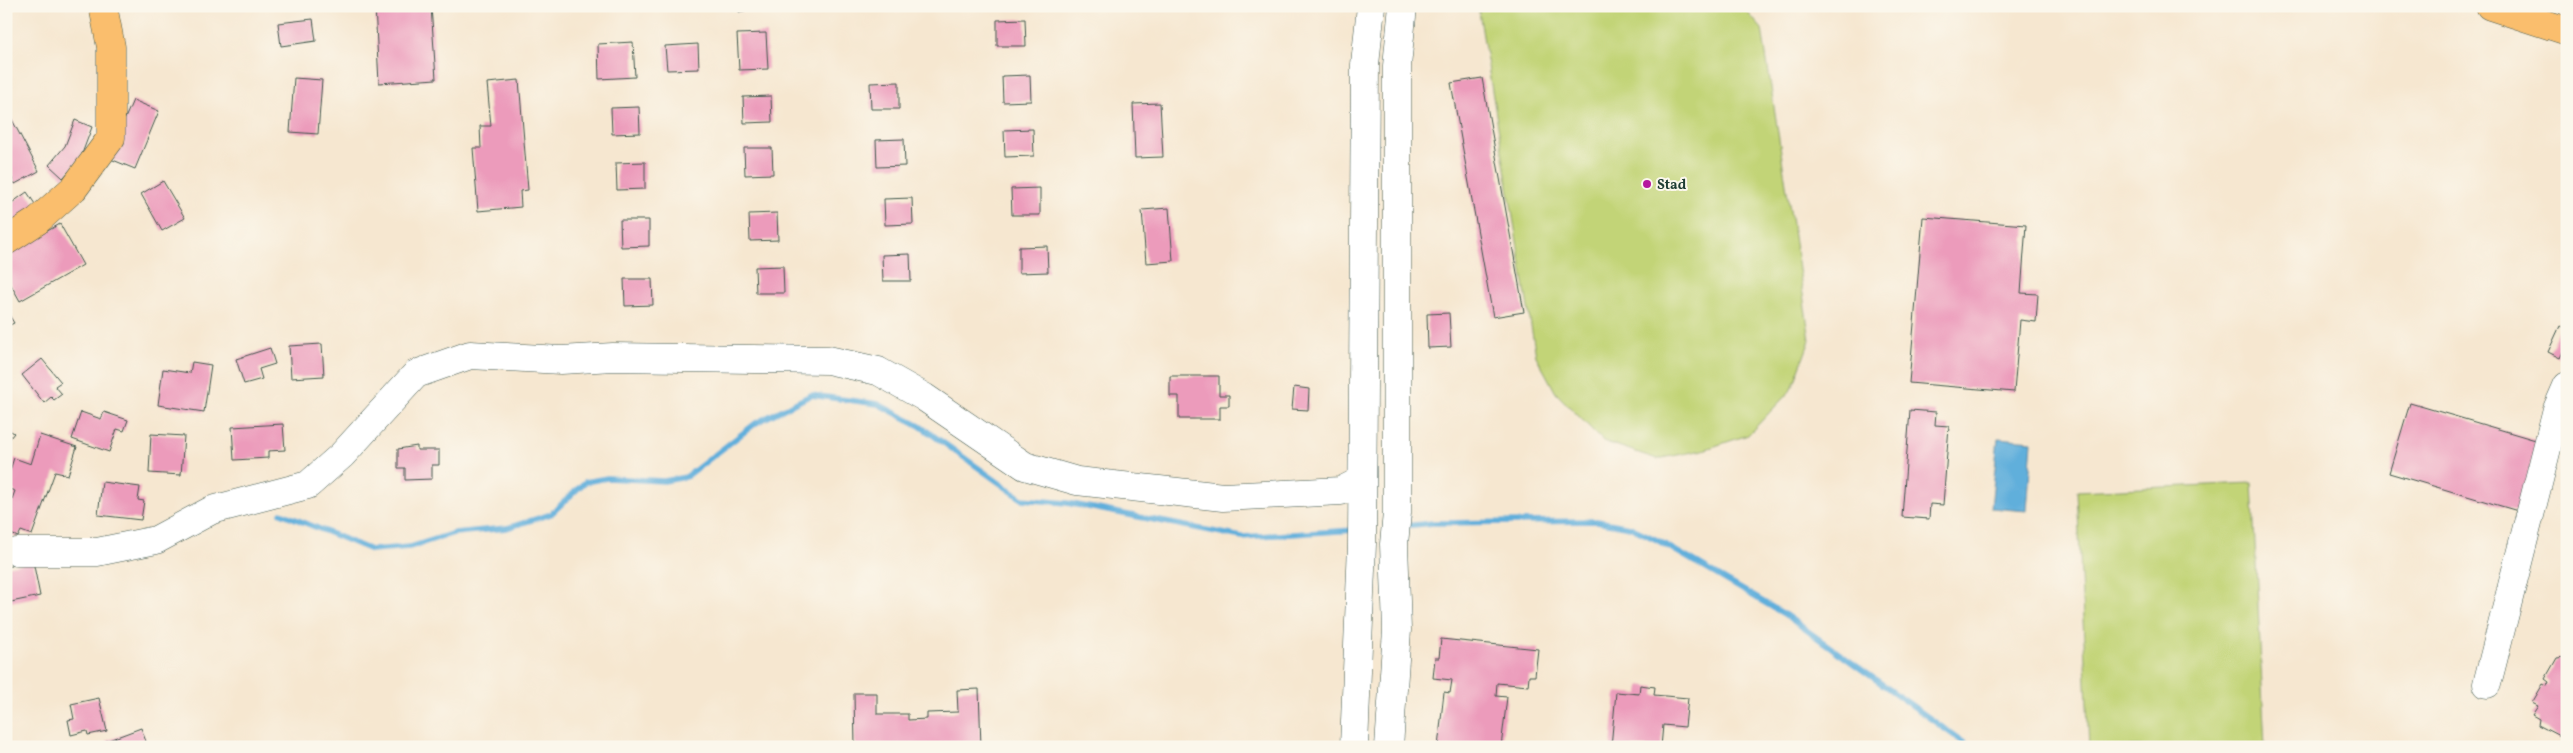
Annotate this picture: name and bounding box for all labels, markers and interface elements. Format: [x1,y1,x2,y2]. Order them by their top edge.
place label: Stad [1657,176,1687,195]
marker: Stad [1641,178,1653,190]

